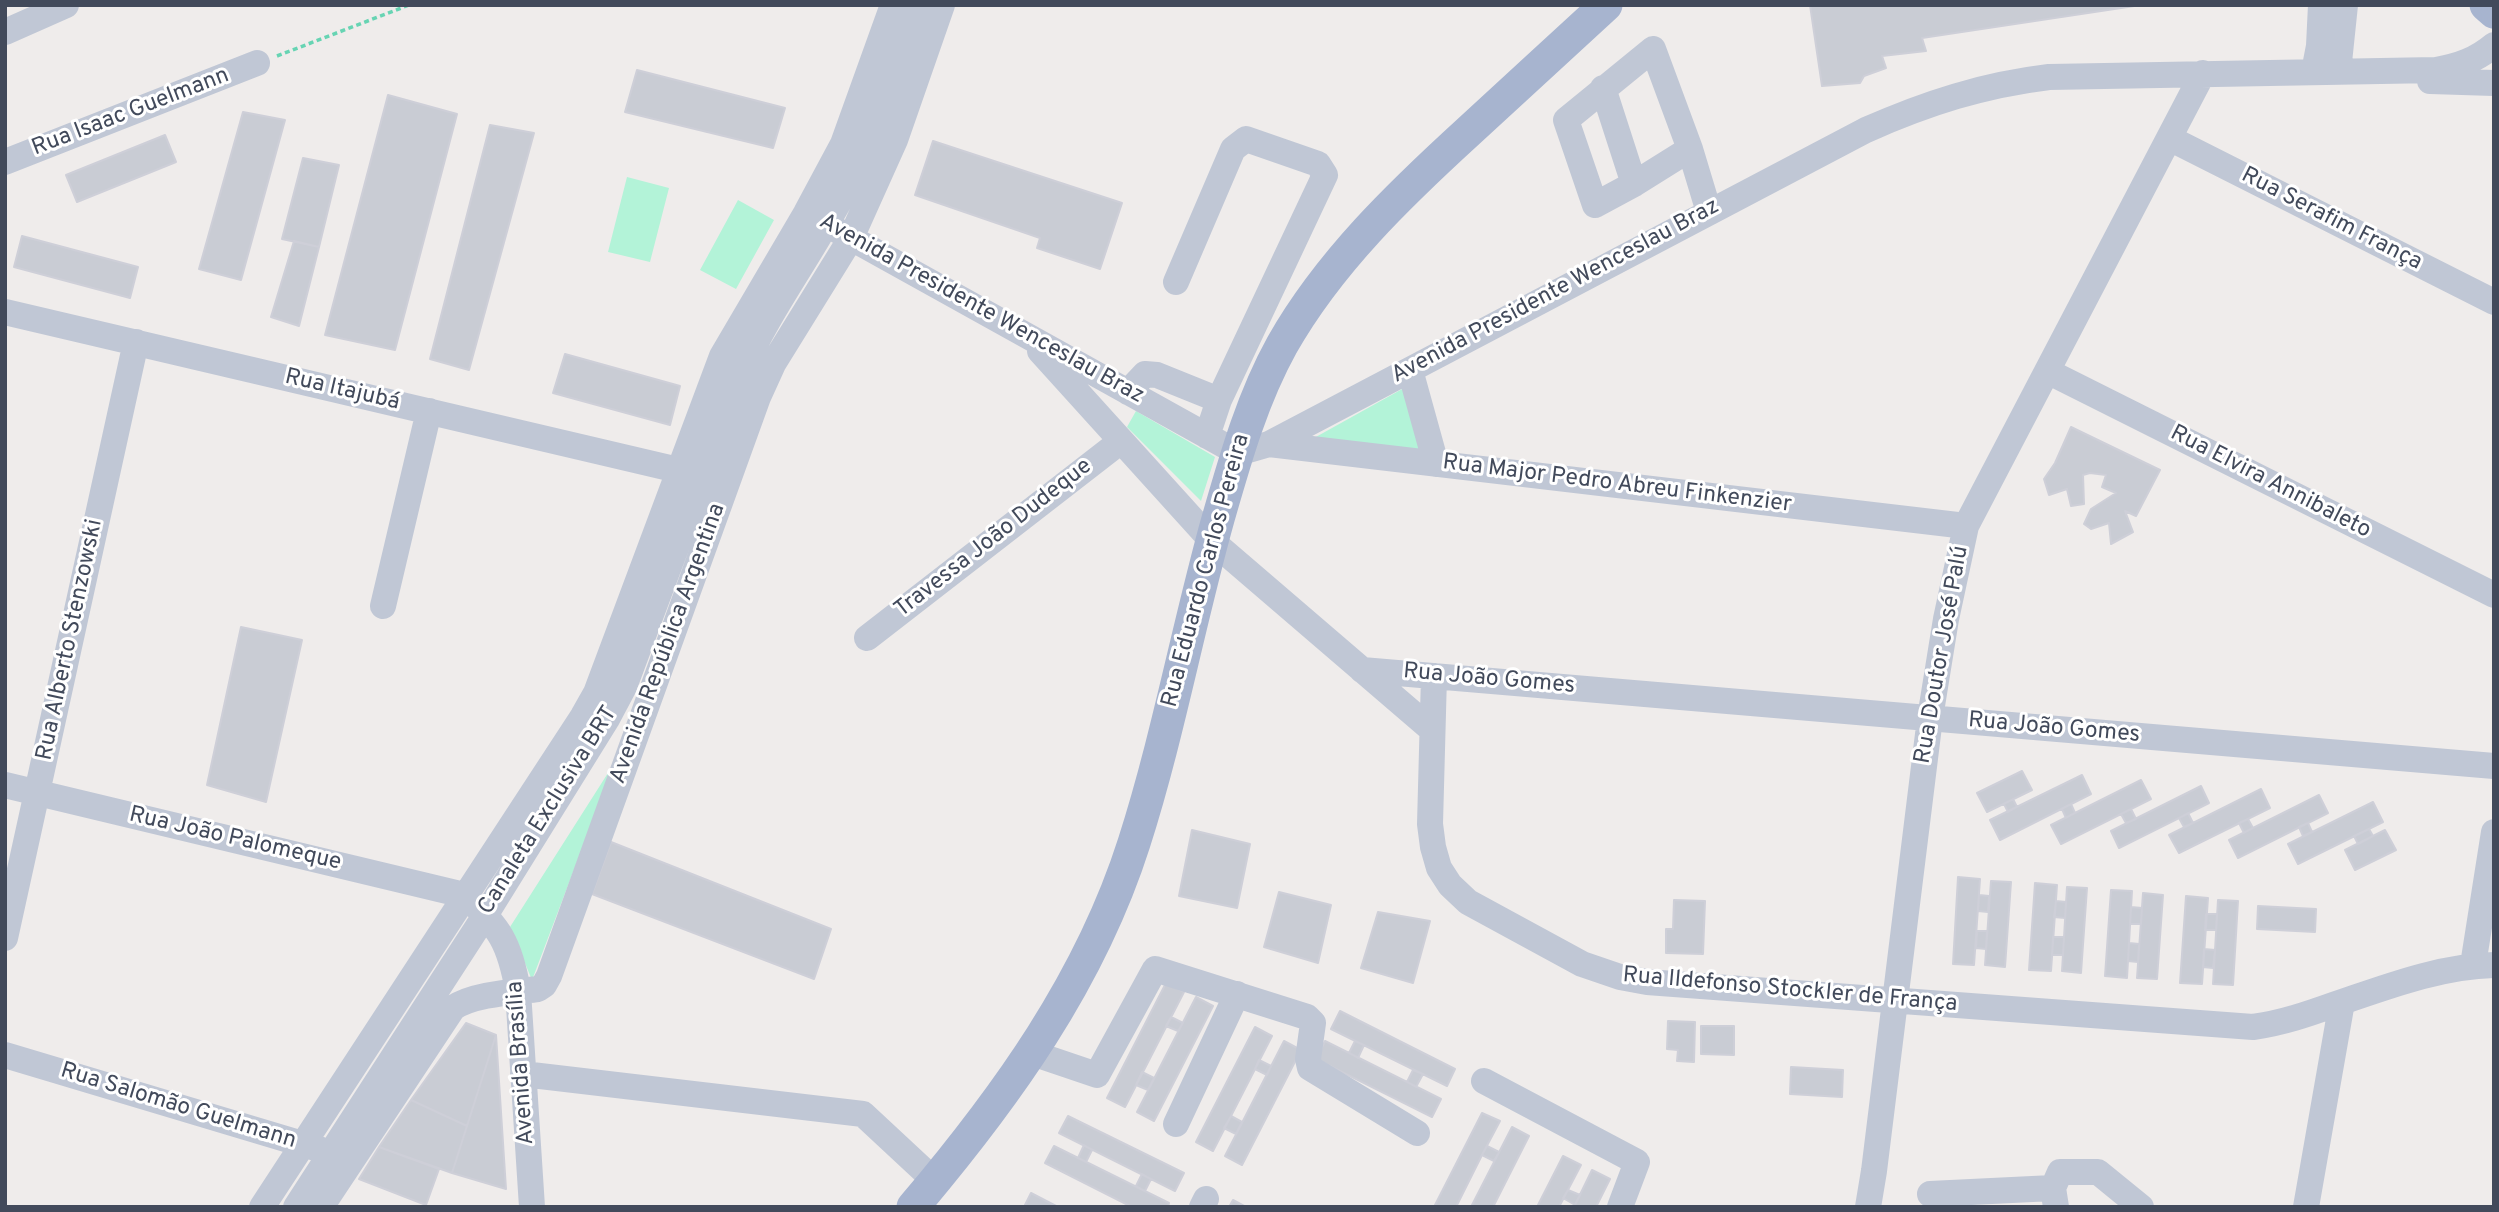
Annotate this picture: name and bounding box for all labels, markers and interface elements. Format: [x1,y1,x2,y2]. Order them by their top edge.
street label: Rua Isaac Guelmann [29,63,233,163]
street label: Rua Serafim França [2236,162,2426,278]
street label: Avenida Presidente Wenceslau Braz [1387,194,1725,390]
street label: Avenida Presidente Wenceslau Braz [814,209,1148,411]
street label: Rua Itajubá [282,364,402,418]
street label: Rua Elvira Annibaleto [2165,420,2375,546]
street label: Rua Eduardo Carlos Pereira [1157,431,1257,711]
street label: Rua Major Pedro Abreu Finkenzier [1441,450,1793,520]
street label: Travessa João Dudeque [890,453,1098,625]
street label: Avenida República Argentina [605,500,733,788]
street label: Rua Alberto Stenzowski [32,517,110,763]
street label: Rua Doutor José Palú [1910,544,1976,766]
street label: Rua João Gomes [1402,659,1576,701]
street label: Canaleta Exclusiva BRT [474,702,624,920]
street label: Rua João Gomes [1967,708,2141,750]
street label: Rua João Palomeque [126,802,344,878]
street label: Rua Ildefonso Stockler de França [1622,963,1958,1019]
street label: Avenida Brasília [503,980,541,1146]
street label: Rua Salomão Guelmann [57,1058,299,1156]

